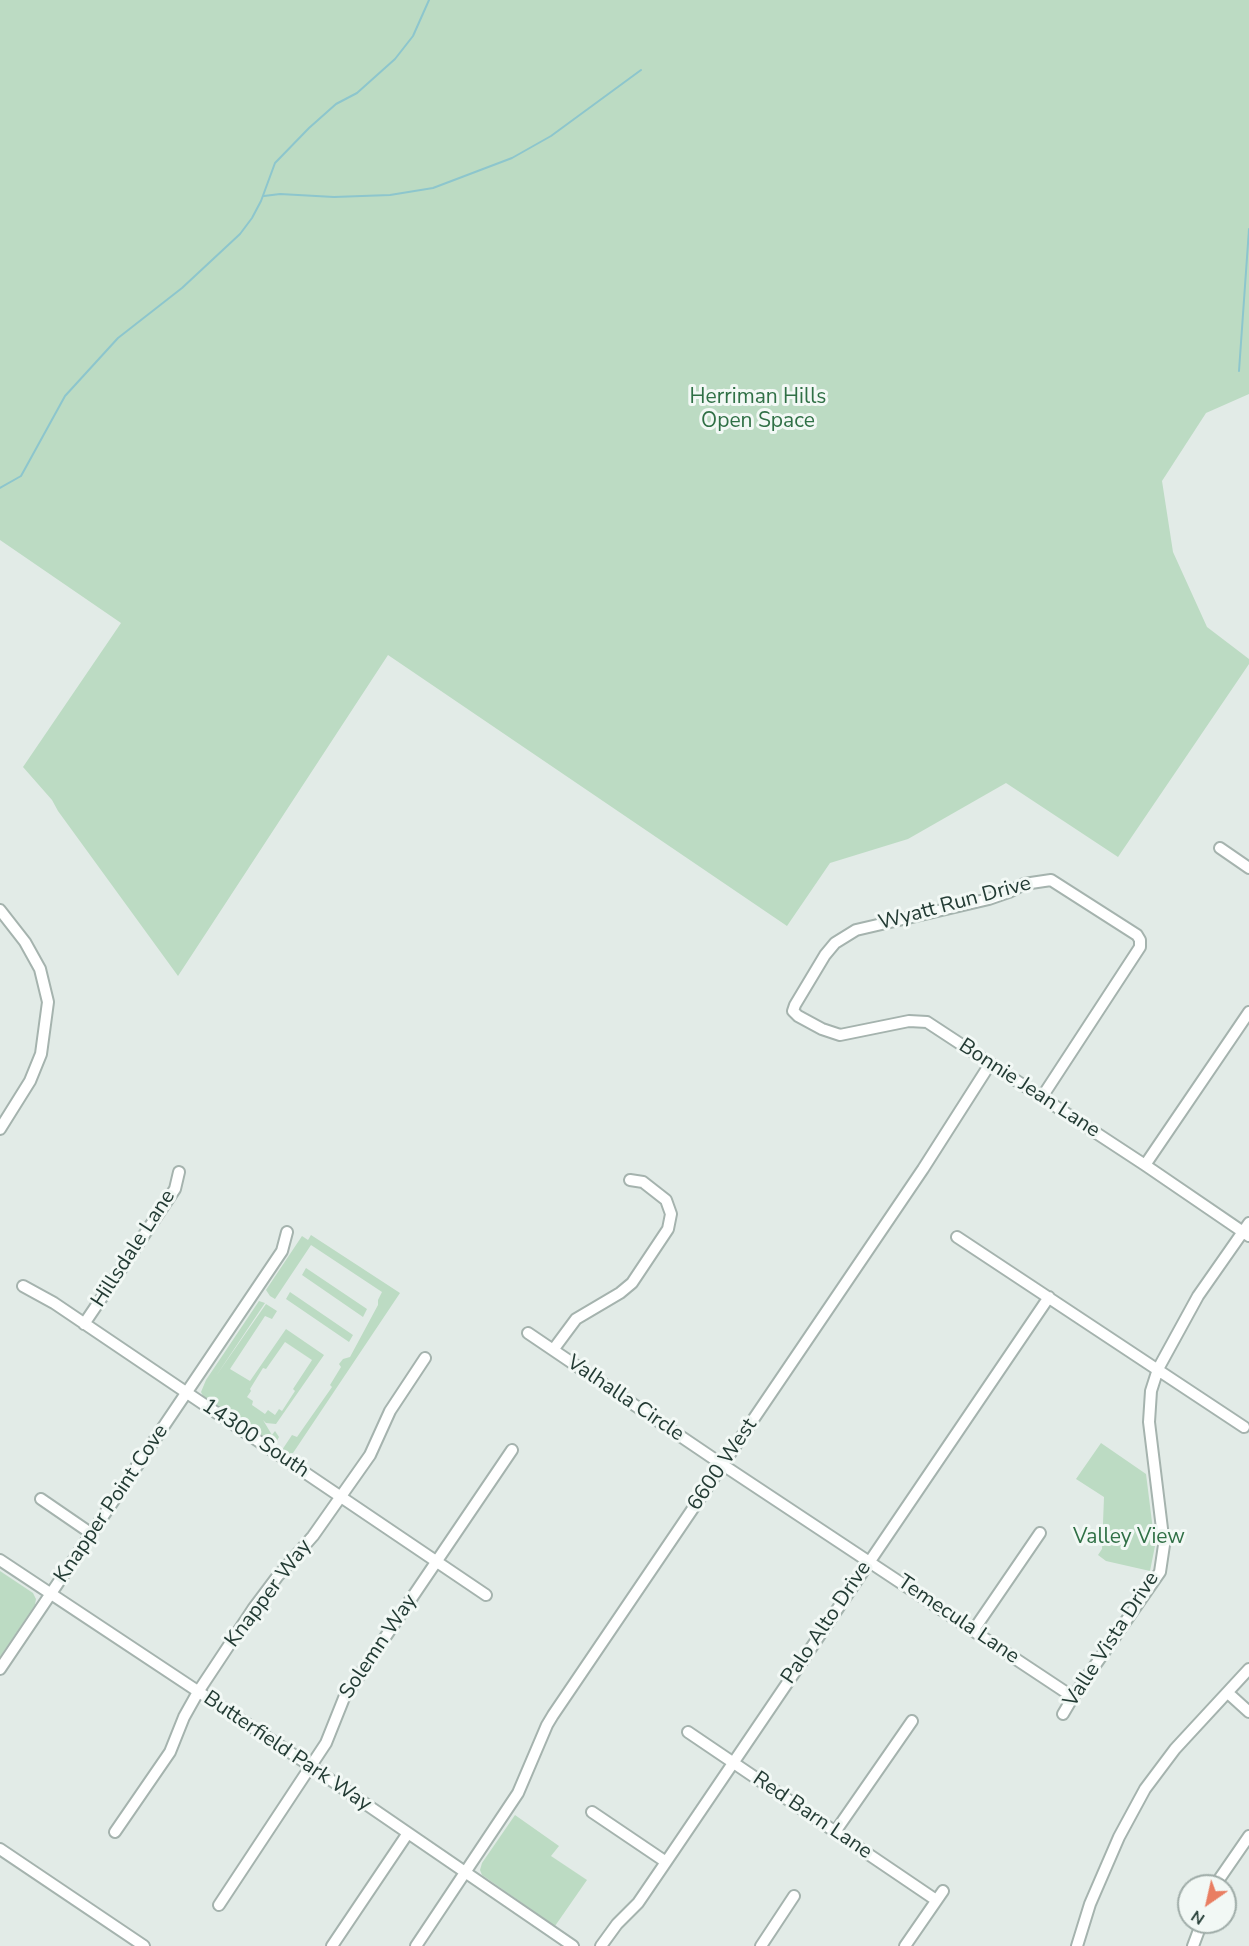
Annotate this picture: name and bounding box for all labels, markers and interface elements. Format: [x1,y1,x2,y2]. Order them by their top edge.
park label: Herriman Hills Open Space [690,385,826,435]
street label: Wyatt Run Drive [876,872,1034,936]
street label: Bonnie Jean Lane [954,1034,1104,1144]
street label: Hillsdale Lane [87,1186,181,1312]
street label: Valhalla Circle [562,1351,688,1447]
street label: 14300 South [197,1394,313,1484]
street label: 6600 West [683,1414,763,1516]
street label: Knapper Point Cove [50,1420,174,1588]
park label: Valley View [1073,1525,1185,1551]
street label: Knapper Way [220,1535,318,1653]
street label: Palo Alto Drive [777,1557,877,1689]
street label: Valle Vista Drive [1059,1568,1165,1712]
street label: Temecula Lane [892,1570,1024,1670]
street label: Solemn Way [335,1590,423,1704]
street label: Butterfield Park Way [198,1686,376,1818]
street label: Red Barn Lane [748,1767,876,1865]
north arrow [1177,1874,1237,1934]
text: N [1187,1905,1209,1930]

